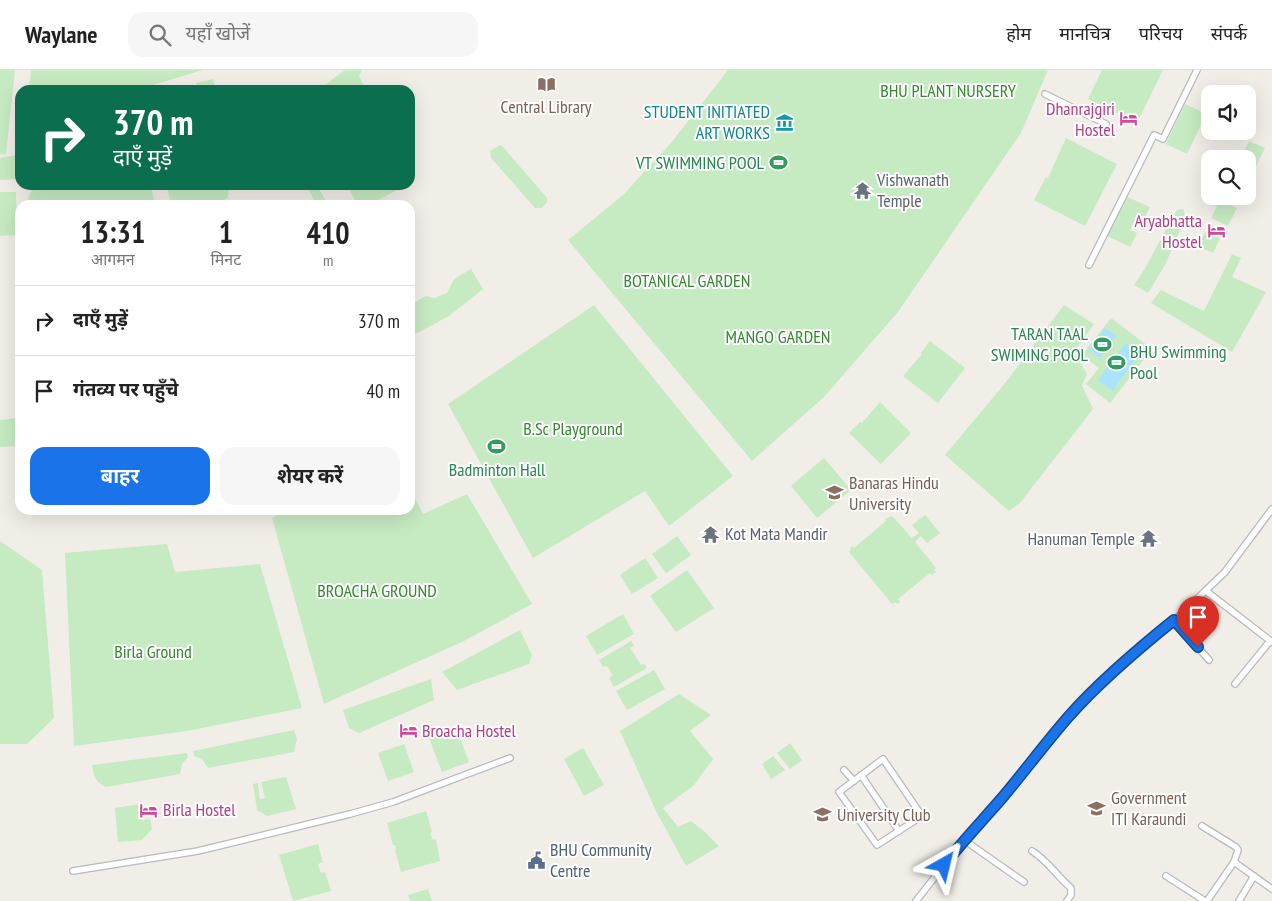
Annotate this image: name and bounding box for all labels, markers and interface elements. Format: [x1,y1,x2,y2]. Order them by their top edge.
search box [128,12,478,57]
text: Waylane [25,19,98,50]
icon: search [146,21,174,49]
text: यहाँ खोजें [186,21,250,45]
text: होम [1006,22,1031,45]
text: मानचित्र [1059,22,1111,45]
text: परिचय [1139,22,1183,45]
text: संपर्क [1211,22,1247,45]
library icon: Central Library [536,74,556,94]
park label: BHU PLANT NURSERY [880,79,1017,102]
map controls [1201,85,1256,205]
button: sound [1201,85,1256,140]
place label: Central Library [500,95,592,118]
place label: Dhanrajgiri Hostel [1046,97,1116,141]
text: 370 m [113,99,194,145]
place label: STUDENT INITIATED ART WORKS [644,100,770,144]
icon: right [30,105,95,170]
hotel icon: Dhanrajgiri Hostel [1119,109,1139,129]
museum icon: STUDENT INITIATED ART WORKS [774,112,794,132]
text: दाएँ मुड़ें [113,143,172,171]
button: search [1201,150,1256,205]
place label: VT SWIMMING POOL [635,151,765,174]
sports icon: VT SWIMMING POOL [768,153,788,173]
place label: Vishwanath Temple [876,168,949,212]
temple icon: Vishwanath Temple [853,180,873,200]
place label: Aryabhatta Hostel [1135,209,1203,253]
text: 13:31 [80,212,145,251]
text: 1 [219,212,233,251]
text: 410 [307,213,350,252]
hotel icon: Aryabhatta Hostel [1206,221,1226,241]
text: आगमन [91,249,135,269]
text: मिनट [211,249,241,269]
text: m [323,250,333,270]
park label: BOTANICAL GARDEN [624,269,750,292]
icon: right [30,307,58,335]
text: दाएँ मुड़ें [73,307,128,331]
text: 370 m [358,309,400,333]
place label: TARAN TAAL SWIMING POOL [991,322,1089,366]
park label: MANGO GARDEN [725,325,831,348]
sports icon: TARAN TAAL SWIMING POOL [1092,334,1112,354]
place label: BHU Swimming Pool [1130,340,1227,384]
sports icon: BHU Swimming Pool [1106,352,1126,372]
icon: arrive [30,377,58,405]
text: गंतव्य पर पहुँचे [73,377,178,401]
text: 40 m [367,379,400,403]
park label: B.Sc Playground [523,417,623,440]
sports icon: Badminton Hall [487,437,507,457]
button: बाहर [30,447,210,505]
button: शेयर करें [220,447,400,505]
place label: Badminton Hall [449,458,546,481]
place label: Banaras Hindu University [849,471,939,515]
school or university icon: Banaras Hindu University [825,483,845,503]
place label: Kot Mata Mandir [725,522,828,545]
temple icon: Kot Mata Mandir [701,524,721,544]
place label: Hanuman Temple [1027,527,1135,550]
temple icon: Hanuman Temple [1139,529,1159,549]
park label: BROACHA GROUND [317,579,437,602]
pin [1177,596,1219,647]
icon: arrive [1184,603,1212,631]
park label: Birla Ground [114,640,192,663]
place label: Broacha Hostel [422,719,516,742]
hotel icon: Broacha Hostel [398,721,418,741]
place label: Government ITI Karaundi [1111,786,1187,830]
place label: Birla Hostel [163,798,236,821]
school or university icon: Government ITI Karaundi [1087,798,1107,818]
hotel icon: Birla Hostel [139,800,159,820]
place label: University Club [837,803,931,826]
school or university icon: University Club [813,805,833,825]
place label: BHU Community Centre [550,838,652,882]
position arrow [917,838,969,890]
public building icon: BHU Community Centre [526,850,546,870]

